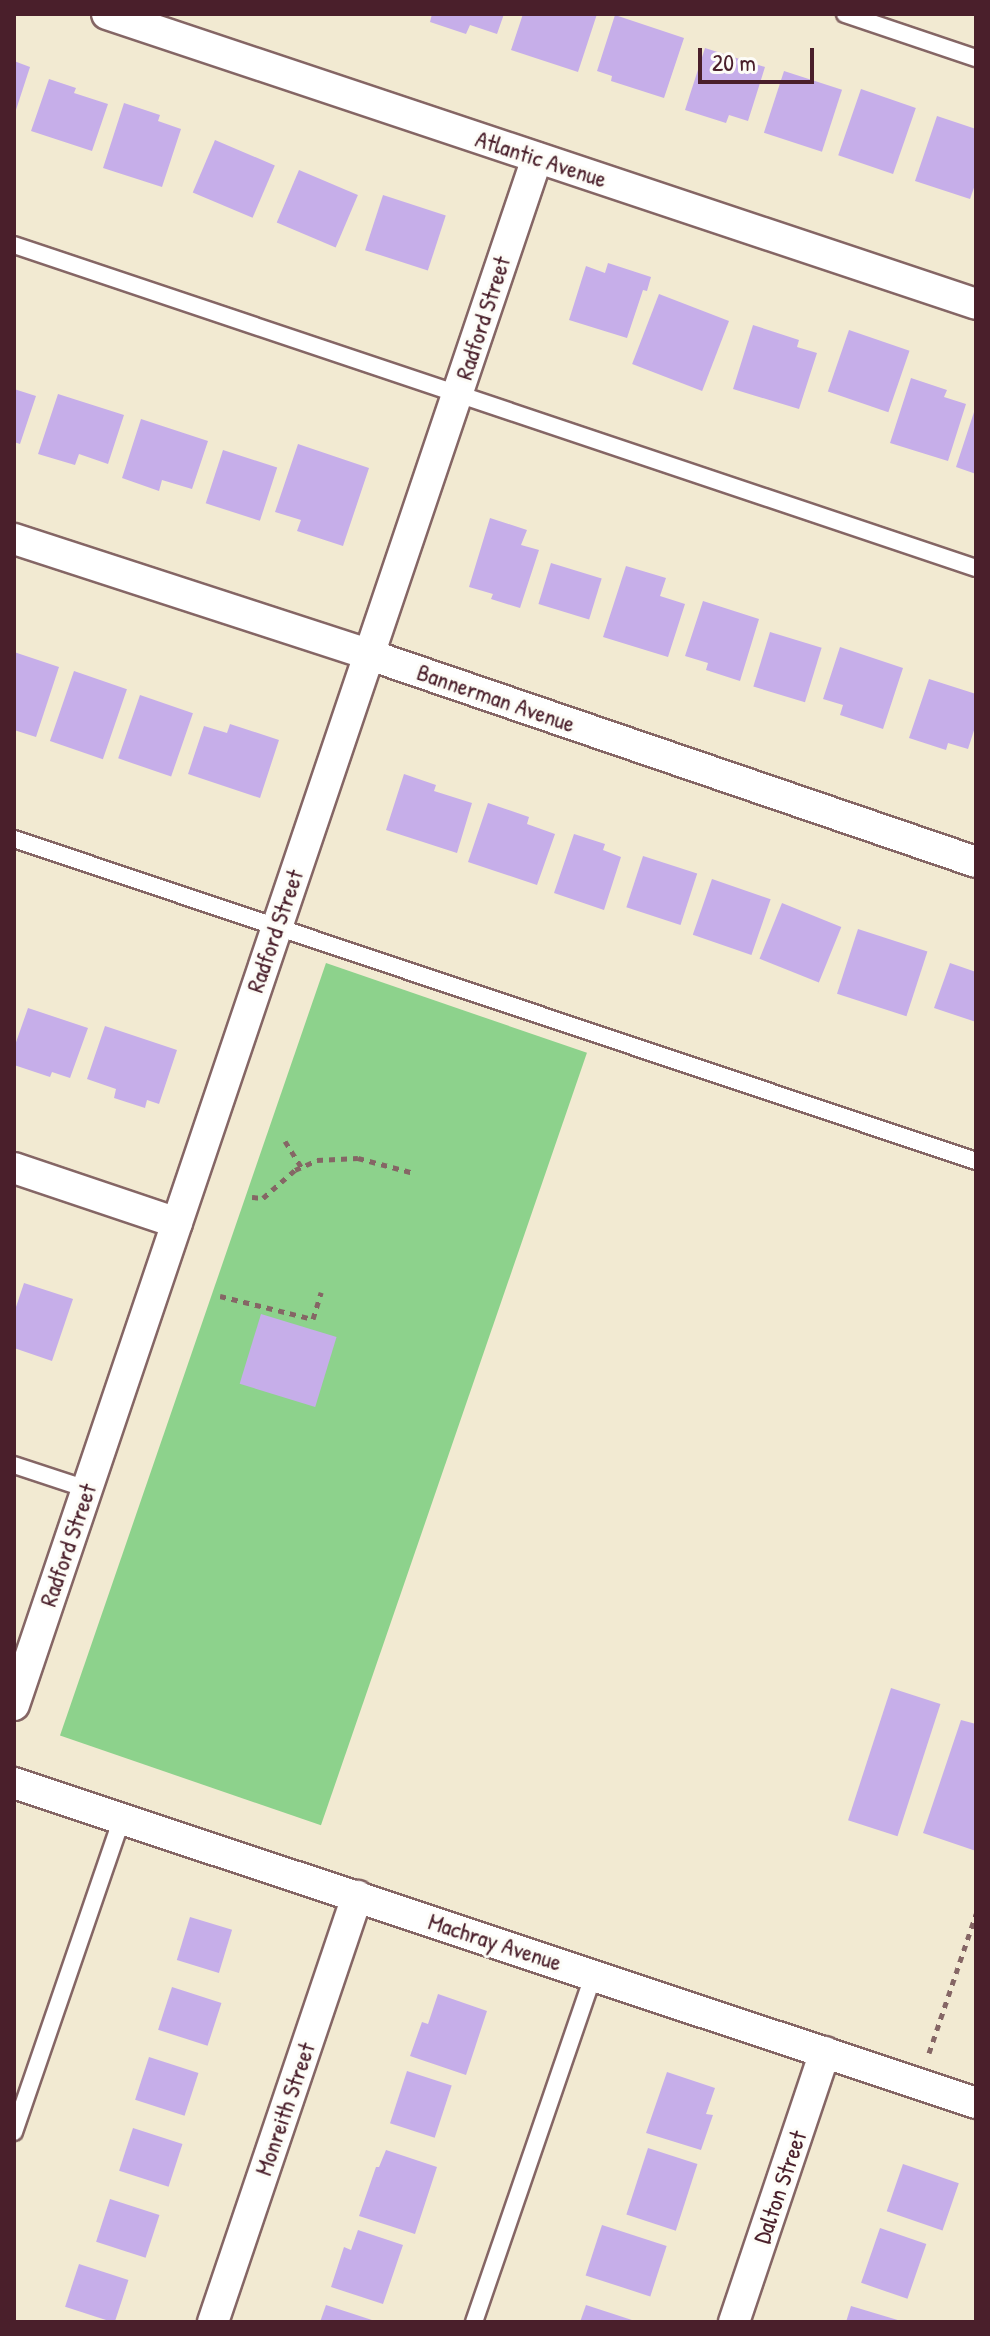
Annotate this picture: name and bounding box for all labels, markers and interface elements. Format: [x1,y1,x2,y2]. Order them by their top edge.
scale bar [702,32,818,82]
text: 20 m [712,46,756,78]
street label: Atlantic Avenue [472,124,610,194]
street label: Radford Street [450,253,516,383]
street label: Bannerman Avenue [413,658,579,738]
street label: Radford Street [241,866,309,996]
street label: Radford Street [34,1480,102,1610]
street label: Machray Avenue [425,1907,565,1977]
street label: Monreith Street [249,2039,321,2179]
street label: Dalton Street [747,2127,813,2247]

